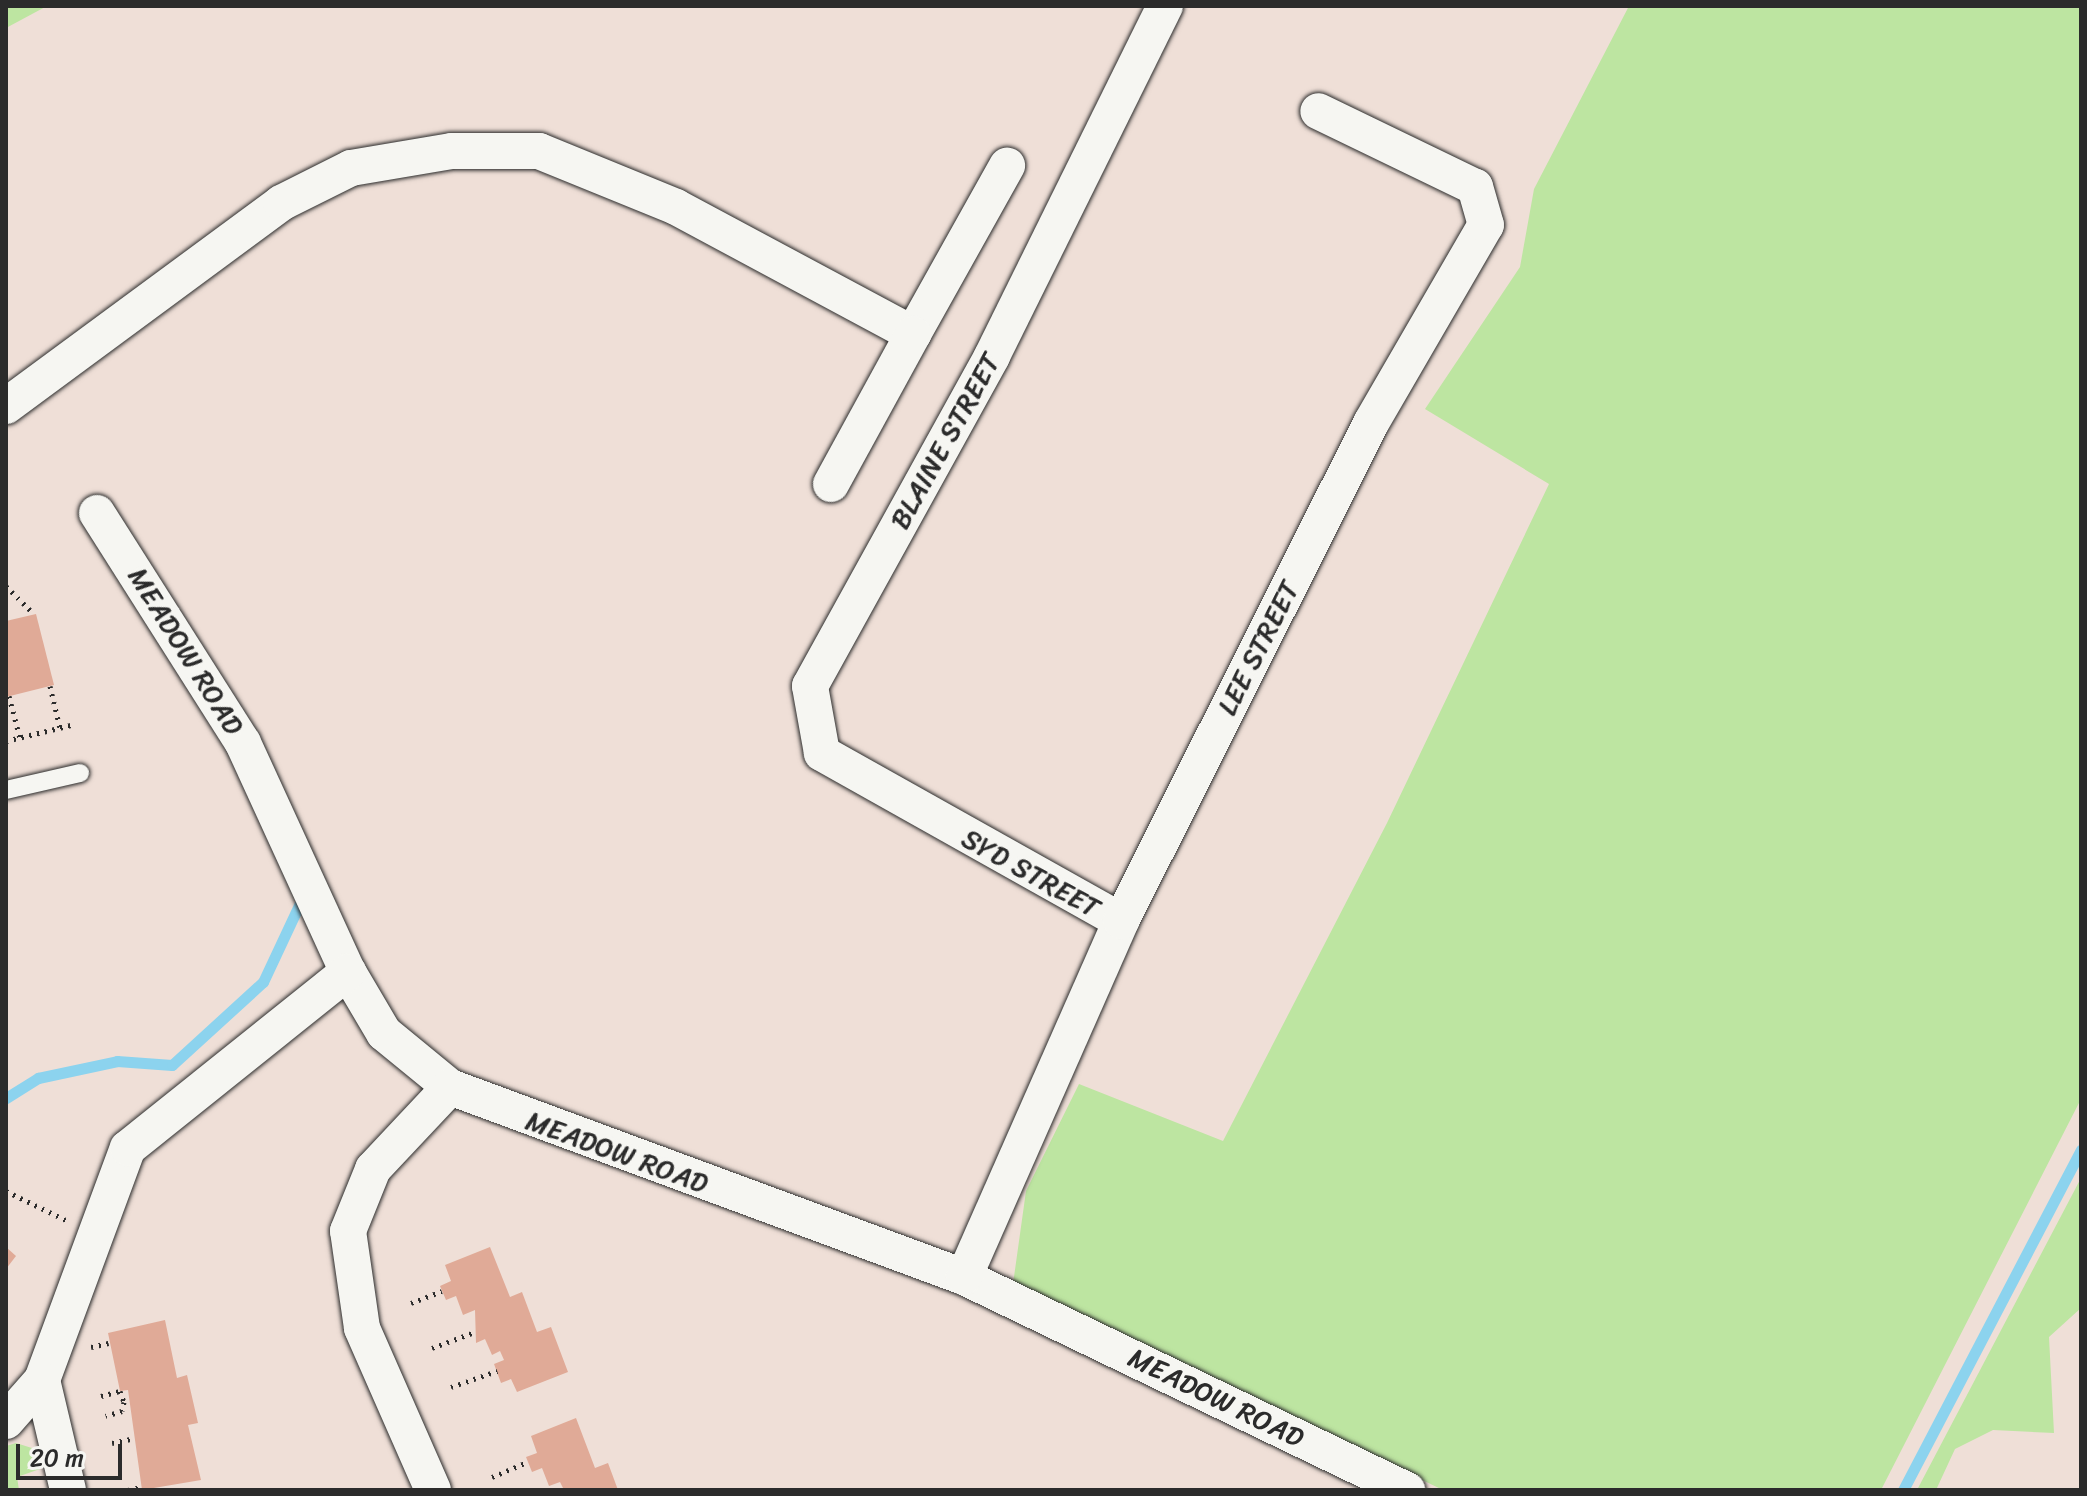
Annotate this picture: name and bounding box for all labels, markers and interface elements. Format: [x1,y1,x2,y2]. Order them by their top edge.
street label: BLAINE STREET [883,347,1007,535]
street label: MEADOW ROAD [121,561,251,741]
street label: LEE STREET [1210,575,1306,721]
street label: SYD STREET [956,821,1106,925]
street label: MEADOW ROAD [521,1104,713,1200]
street label: MEADOW ROAD [1123,1341,1309,1455]
scale bar [20,1428,126,1478]
text: 20 m [30,1437,84,1479]

